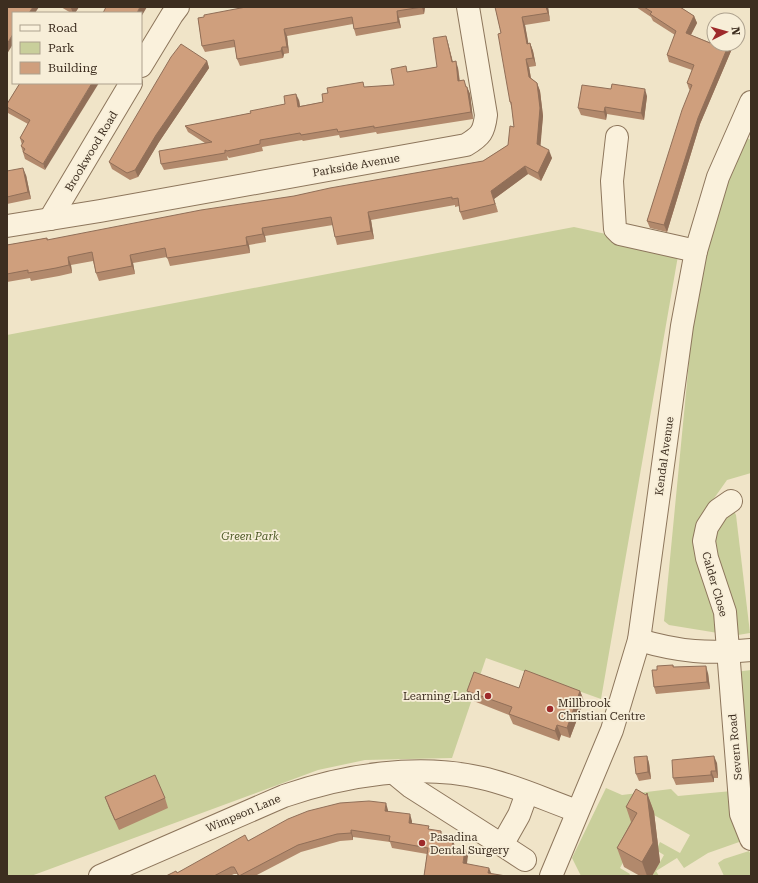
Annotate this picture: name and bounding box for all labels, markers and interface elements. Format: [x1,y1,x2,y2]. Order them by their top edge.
legend [12,12,142,84]
north arrow [706,12,746,52]
text: Road [48,21,78,35]
text: N [729,26,742,36]
text: Park [48,41,75,55]
text: Building [48,61,97,75]
street label: Brookwood Road [62,109,121,194]
street label: Parkside Avenue [312,151,401,180]
street label: Kendal Avenue [653,416,676,496]
park label: Green Park [221,530,279,543]
street label: Calder Close [699,550,730,618]
place label: Learning Land [403,690,480,703]
marker: Learning Land [483,691,493,701]
place label: Millbrook Christian Centre [558,697,645,723]
marker: Millbrook Christian Centre [545,704,555,714]
street label: Severn Road [726,713,745,781]
street label: Wimpson Lane [204,792,282,835]
place label: Pasadina Dental Surgery [430,831,510,857]
marker: Pasadina Dental Surgery [417,838,427,848]

